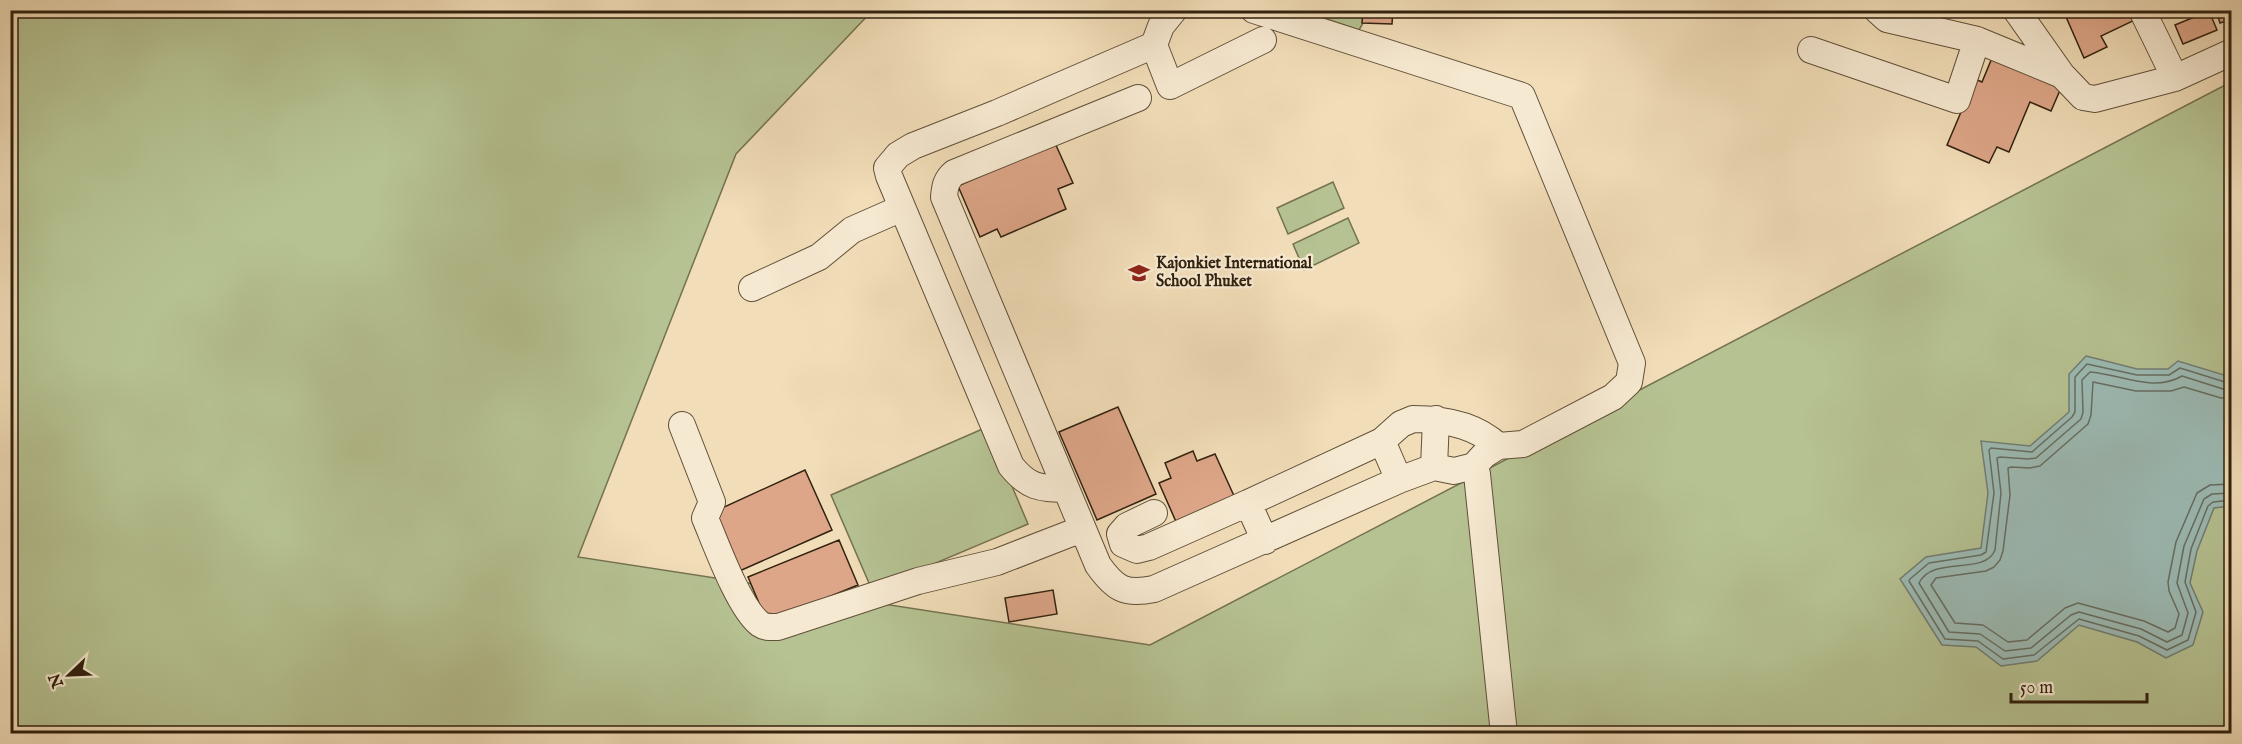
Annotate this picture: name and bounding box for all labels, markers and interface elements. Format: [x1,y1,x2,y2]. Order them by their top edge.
place label: Kajonkiet International School Phuket [1156,254,1313,292]
school or university icon: Kajonkiet International School Phuket [1127,261,1151,285]
north arrow [39,645,99,705]
scale bar [2011,666,2148,704]
text: N [45,670,69,691]
text: 50 m [2020,677,2053,700]

